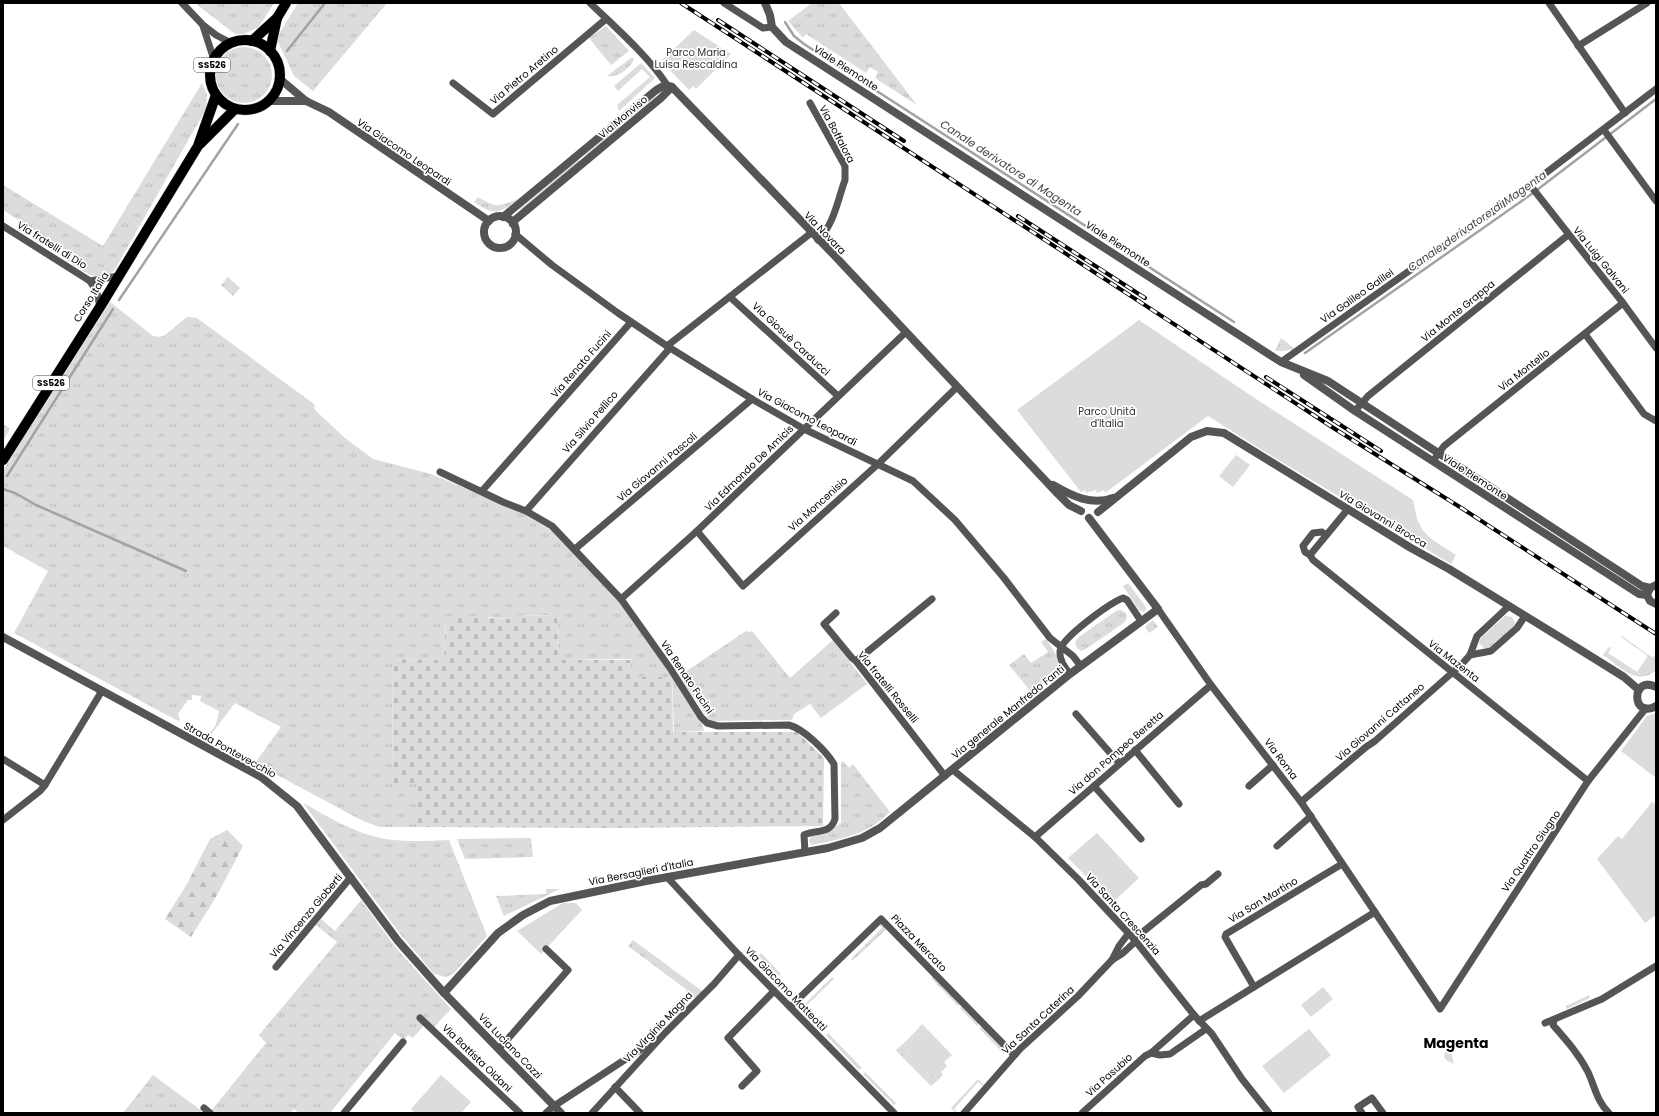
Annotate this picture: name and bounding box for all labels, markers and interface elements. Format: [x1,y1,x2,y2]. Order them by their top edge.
street label: Viale Piemonte [811,41,881,95]
street label: Via Pietro Aretino [487,42,561,108]
park label: Parco Maria Luisa Rescaldina [655,45,738,72]
road number: SS526 [194,58,230,72]
street label: Via Monviso [595,92,651,142]
street label: Via Boffalora [815,102,859,166]
street label: Via Giacomo Leopardi [354,115,454,189]
water label: Canale derivatore di Magenta [937,116,1086,220]
water label: Canale derivatore di Magenta [1404,166,1550,275]
street label: Via Novara [801,208,849,258]
street label: Via fratelli di Dio [14,217,90,273]
street label: Viale Piemonte [1083,217,1153,271]
street label: Via Luigi Galvani [1569,223,1633,297]
street label: Via Galileo Galilei [1317,265,1397,327]
street label: Corso Italia [70,269,112,325]
street label: Via Monte Grappa [1418,276,1498,346]
street label: Via Giosuè Carducci [749,299,833,379]
street label: Via Renato Fucini [547,327,615,401]
street label: Via Montello [1495,345,1553,395]
road number: SS526 [33,376,69,390]
street label: Via Giacomo Leopardi [755,384,859,450]
street label: Via Silvio Pellico [559,387,621,457]
park label: Parco Unità d'Italia [1078,404,1136,431]
street label: Via Edmondo De Amicis [701,421,797,515]
street label: Via Giovanni Pascoli [614,429,700,505]
street label: Viale Piemonte [1440,450,1510,504]
street label: Via Moncenisio [785,473,851,535]
street label: Via Giovanni Brocca [1336,487,1430,551]
street label: Via Mazenta [1425,636,1483,686]
street label: Via Renato Fucini [657,637,717,717]
street label: Via fratelli Rosselli [854,648,922,726]
street label: Via generale Manfredo Fanti [948,662,1068,762]
street label: Via Giovanni Cattaneo [1332,679,1428,765]
street label: Via don Pompeo Beretta [1065,707,1167,799]
street label: Strada Pontevecchio [181,718,279,782]
street label: Via Roma [1261,735,1301,783]
street label: Via Quattro Giugno [1498,807,1564,895]
street label: Via Bersaglieri d'Italia [587,854,695,890]
street label: Via Santa Crescenzia [1082,870,1164,958]
street label: Via Vincenzo Gioberti [266,871,346,961]
street label: Via San Martino [1226,873,1300,927]
street label: Piazza Mercato [888,911,950,975]
street label: Via Giacomo Matteotti [742,943,830,1035]
street label: Via Santa Caterina [998,982,1078,1058]
street label: Via Virginio Magna [620,988,696,1066]
street label: Via Luciano Cozzi [475,1010,545,1082]
street label: Via Battista Oldani [439,1021,515,1095]
district label: Magenta [1423,1033,1489,1053]
street label: Via Pasubio [1082,1050,1136,1100]

